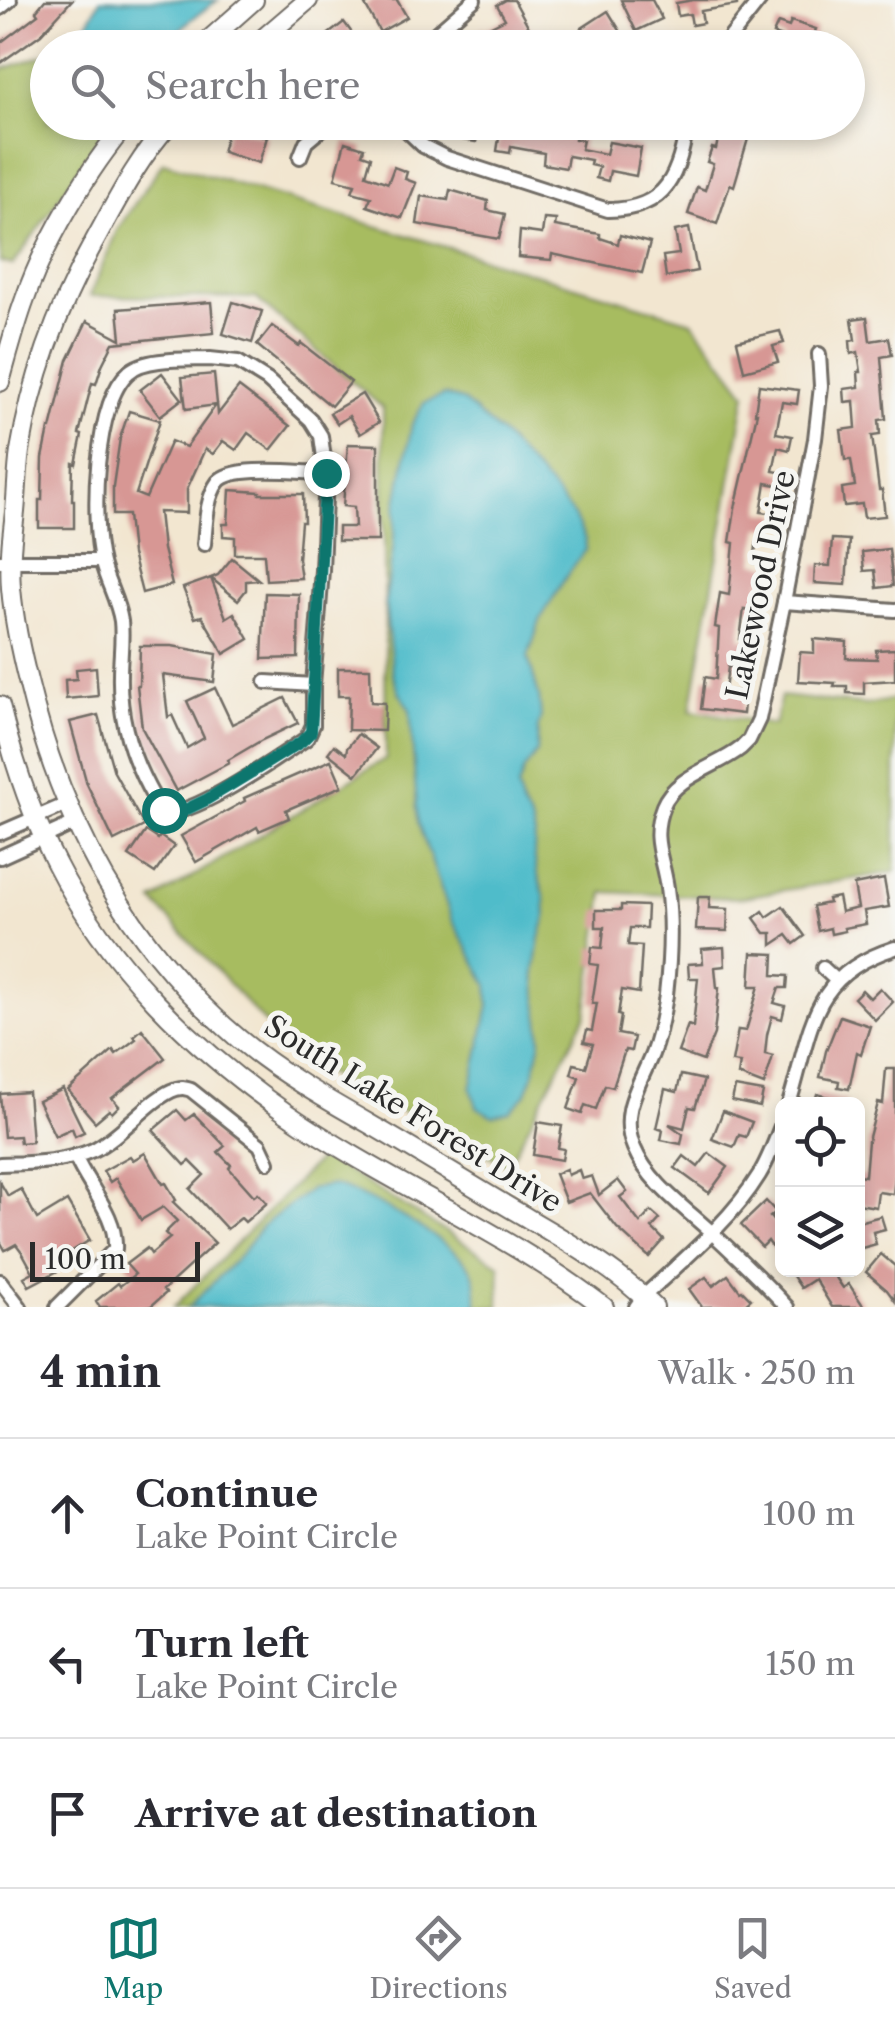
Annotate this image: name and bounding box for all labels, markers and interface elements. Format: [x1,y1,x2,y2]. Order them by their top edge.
search box [30,30,865,140]
icon: search [65,58,120,113]
text: Search here [145,62,360,109]
route end [304,451,350,497]
street label: Lakewood Drive [718,467,803,703]
route start [142,788,188,834]
street label: South Lake Forest Drive [258,1007,569,1220]
map controls [775,1097,865,1277]
button: locate [775,1097,865,1187]
button: layers [775,1187,865,1277]
scale bar [30,1237,200,1282]
text: 100 m [45,1242,126,1276]
text: 4 min [40,1346,161,1398]
text: Walk · 250 m [658,1353,855,1392]
text: Continue [135,1470,318,1517]
icon: ahead [40,1486,95,1541]
text: 100 m [763,1494,855,1533]
text: Lake Point Circle [135,1517,398,1556]
text: Turn left [135,1620,309,1667]
icon: left [40,1636,95,1691]
text: 150 m [766,1644,855,1683]
text: Lake Point Circle [135,1667,398,1706]
icon: arrive [40,1786,95,1841]
text: Arrive at destination [135,1790,538,1837]
tab: Map [103,1911,163,2005]
tab: Directions [369,1911,508,2005]
tab: Saved [714,1911,792,2005]

